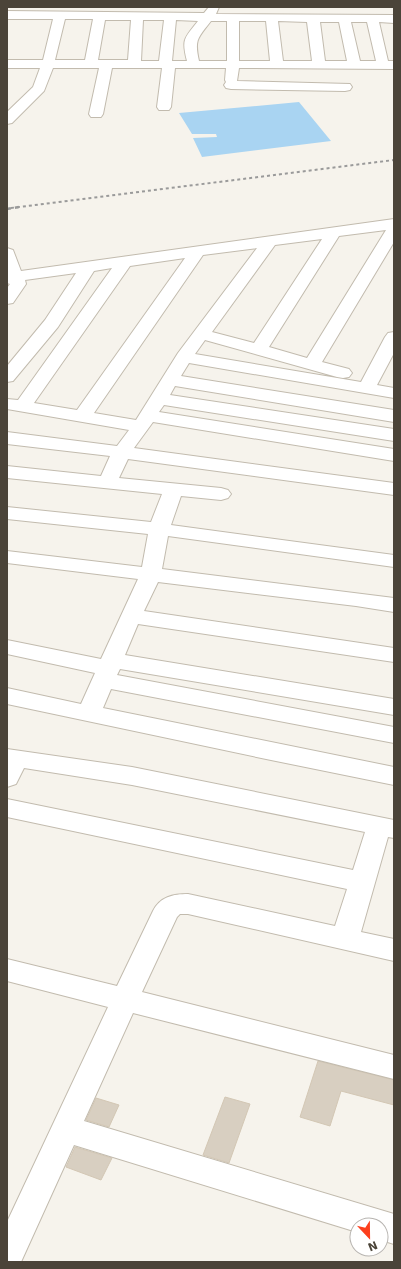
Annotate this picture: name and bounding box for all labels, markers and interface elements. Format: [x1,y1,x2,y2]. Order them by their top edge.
north arrow [349,1217,389,1257]
text: N [366,1238,379,1254]

